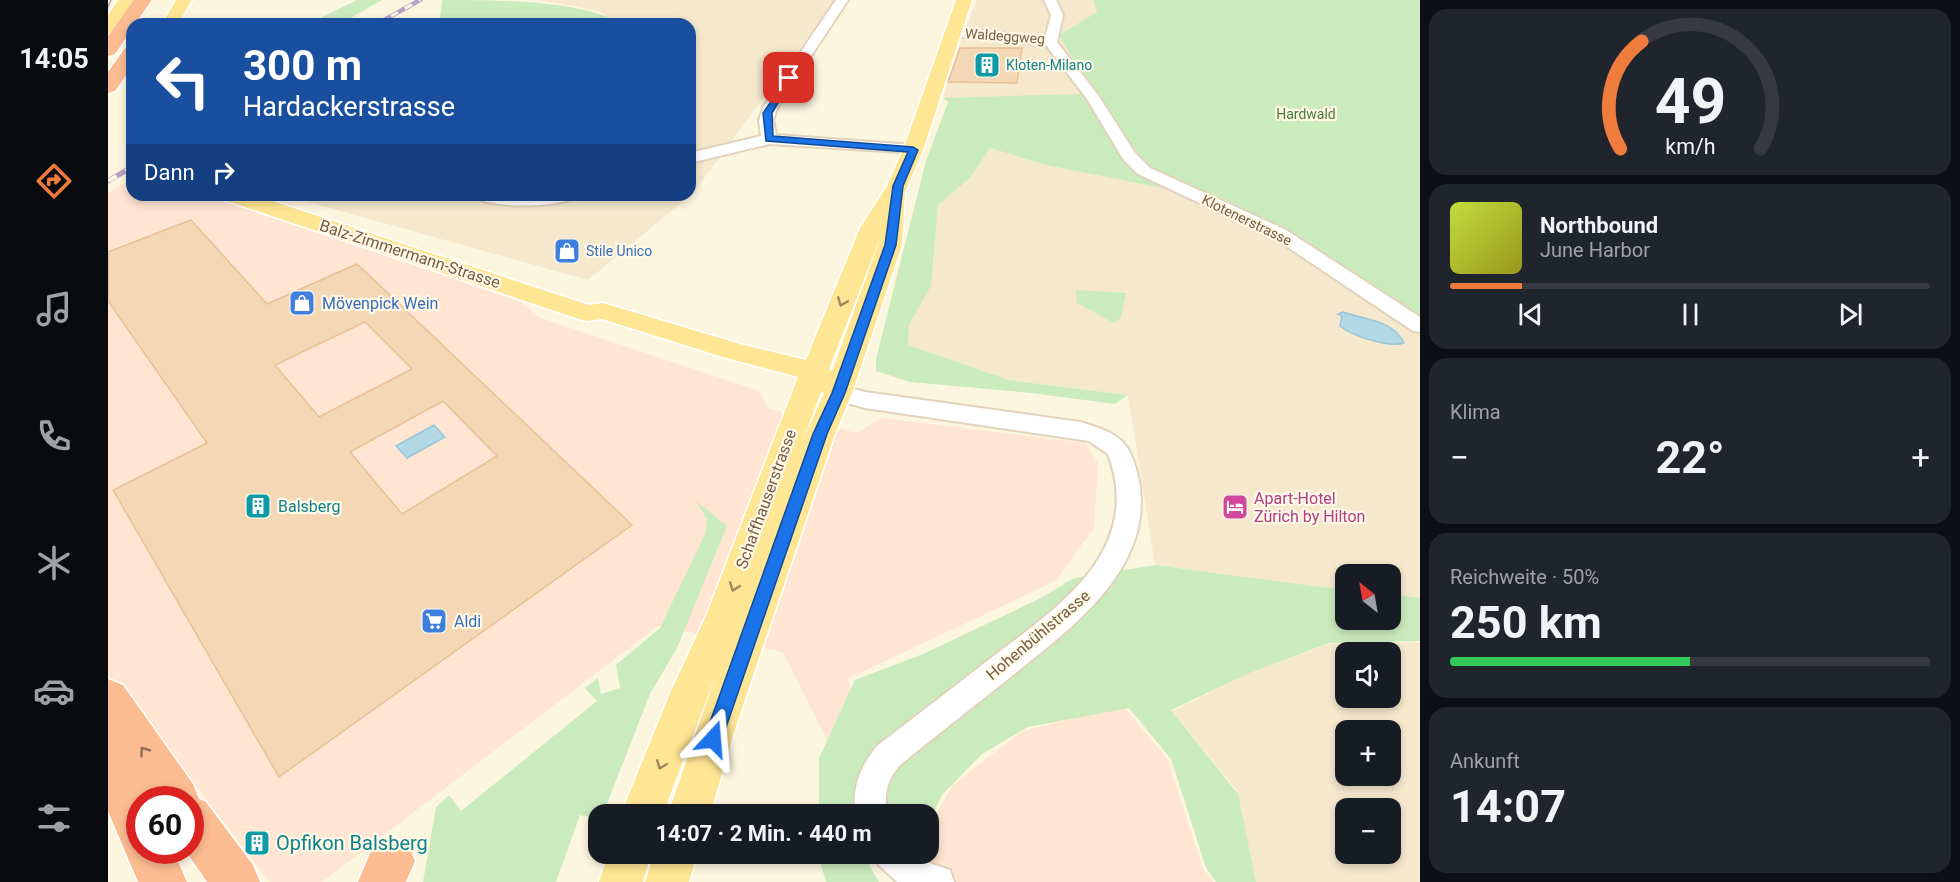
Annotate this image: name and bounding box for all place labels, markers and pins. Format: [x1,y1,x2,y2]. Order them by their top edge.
building icon: Kloten-Milano [972,50,1002,80]
pin [763,52,814,103]
place label: Kloten-Milano [1006,57,1092,73]
shop icon: Stile Unico [552,236,582,266]
place label: Stile Unico [586,243,652,259]
shop icon: Mövenpick Wein [287,288,317,318]
place label: Mövenpick Wein [322,294,438,313]
place label: Apart-Hotel Zürich by Hilton [1254,489,1365,526]
building icon: Balsberg [243,491,273,521]
hotel icon: Apart-Hotel Zürich by Hilton [1220,492,1250,522]
place label: Balsberg [278,497,341,516]
supermarket icon: Aldi [419,606,449,636]
place label: Aldi [454,612,481,631]
building icon: Opfikon Balsberg [242,828,272,858]
place label: Opfikon Balsberg [276,831,428,855]

